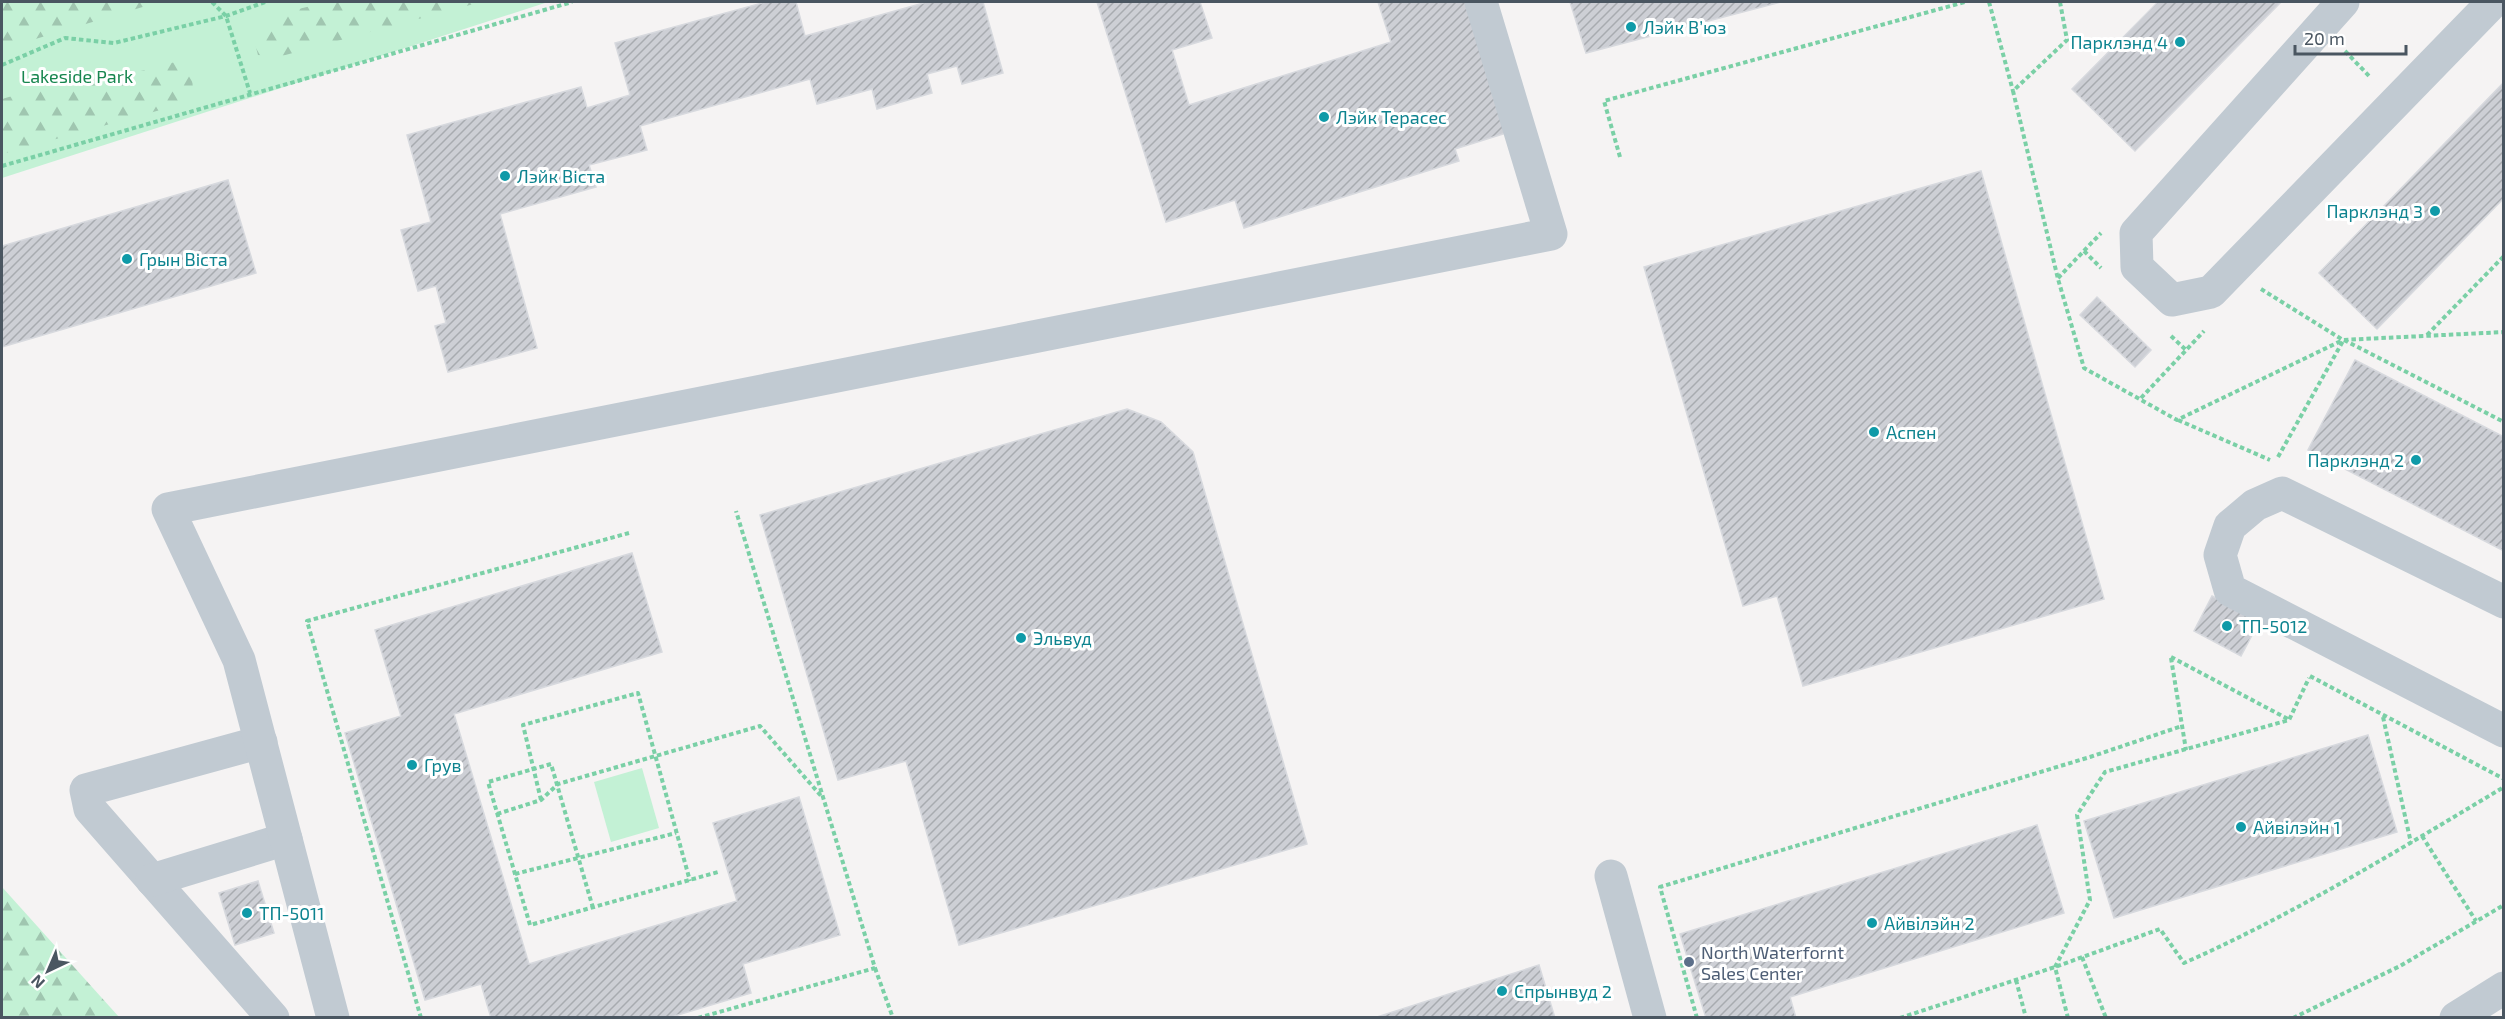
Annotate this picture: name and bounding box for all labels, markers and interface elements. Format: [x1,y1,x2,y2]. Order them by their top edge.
place label: Лэйк В’юз [1643,16,1726,38]
scale bar [2295,18,2406,56]
marker: Лэйк В’юз [1624,20,1638,34]
text: 20 m [2304,27,2345,49]
place label: Парклэнд 4 [2071,31,2168,53]
marker: Парклэнд 4 [2173,35,2187,49]
park label: Lakeside Park [21,65,133,87]
place label: Лэйк Терасес [1336,106,1447,128]
marker: Лэйк Терасес [1317,110,1331,124]
place label: Лэйк Вiста [517,165,605,187]
marker: Лэйк Вiста [498,169,512,183]
place label: Парклэнд 3 [2327,200,2423,222]
marker: Парклэнд 3 [2428,204,2442,218]
place label: Грын Вiста [139,248,228,270]
marker: Грын Вiста [120,252,134,266]
place label: Аспен [1886,421,1937,443]
marker: Аспен [1867,425,1881,439]
place label: Парклэнд 2 [2307,449,2404,471]
marker: Парклэнд 2 [2409,453,2423,467]
place label: ТП-5012 [2239,615,2307,637]
marker: ТП-5012 [2220,619,2234,633]
place label: Эльвуд [1033,627,1092,649]
marker: Эльвуд [1014,631,1028,645]
place label: Грув [424,754,461,776]
marker: Грув [405,758,419,772]
place label: Айвілэйн 1 [2253,816,2341,838]
marker: Айвілэйн 1 [2234,820,2248,834]
place label: ТП-5011 [259,902,324,924]
marker: ТП-5011 [240,906,254,920]
place label: Айвілэйн 2 [1884,912,1975,934]
marker: Айвілэйн 2 [1865,916,1879,930]
north arrow [18,941,78,1001]
place label: North Waterfornt Sales Center [1701,941,1844,984]
marker: North Waterfornt Sales Center [1682,955,1696,969]
text: N [26,971,48,993]
place label: Спрынвуд 2 [1514,980,1612,1002]
marker: Спрынвуд 2 [1495,984,1509,998]

